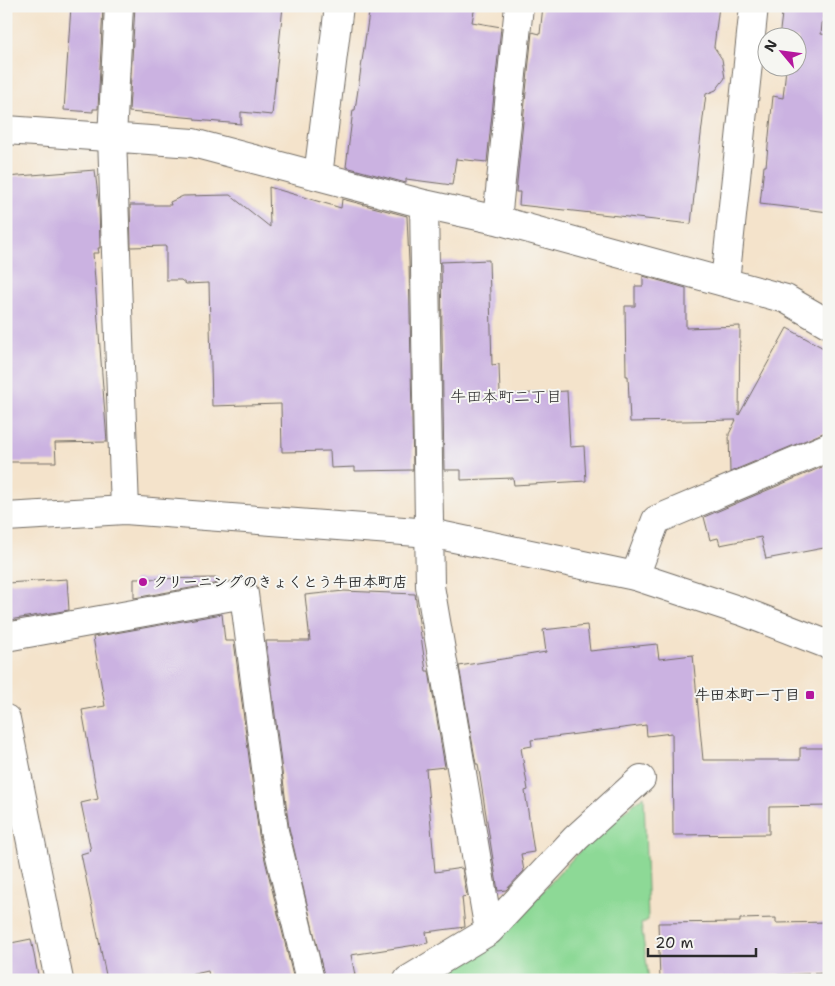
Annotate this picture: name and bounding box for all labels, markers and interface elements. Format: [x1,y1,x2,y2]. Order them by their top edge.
north arrow [758,28,808,78]
text: N [760,36,781,55]
district label: 牛田本町二丁目 [450,386,562,407]
place label: クリーニングのきょくとう牛田本町店 [153,572,408,592]
marker: クリーニングのきょくとう牛田本町店 [137,576,149,588]
place label: 牛田本町一丁目 [695,685,800,705]
marker: 牛田本町一丁目 [804,689,816,701]
scale bar [648,926,755,958]
text: 20 m [655,933,694,953]

